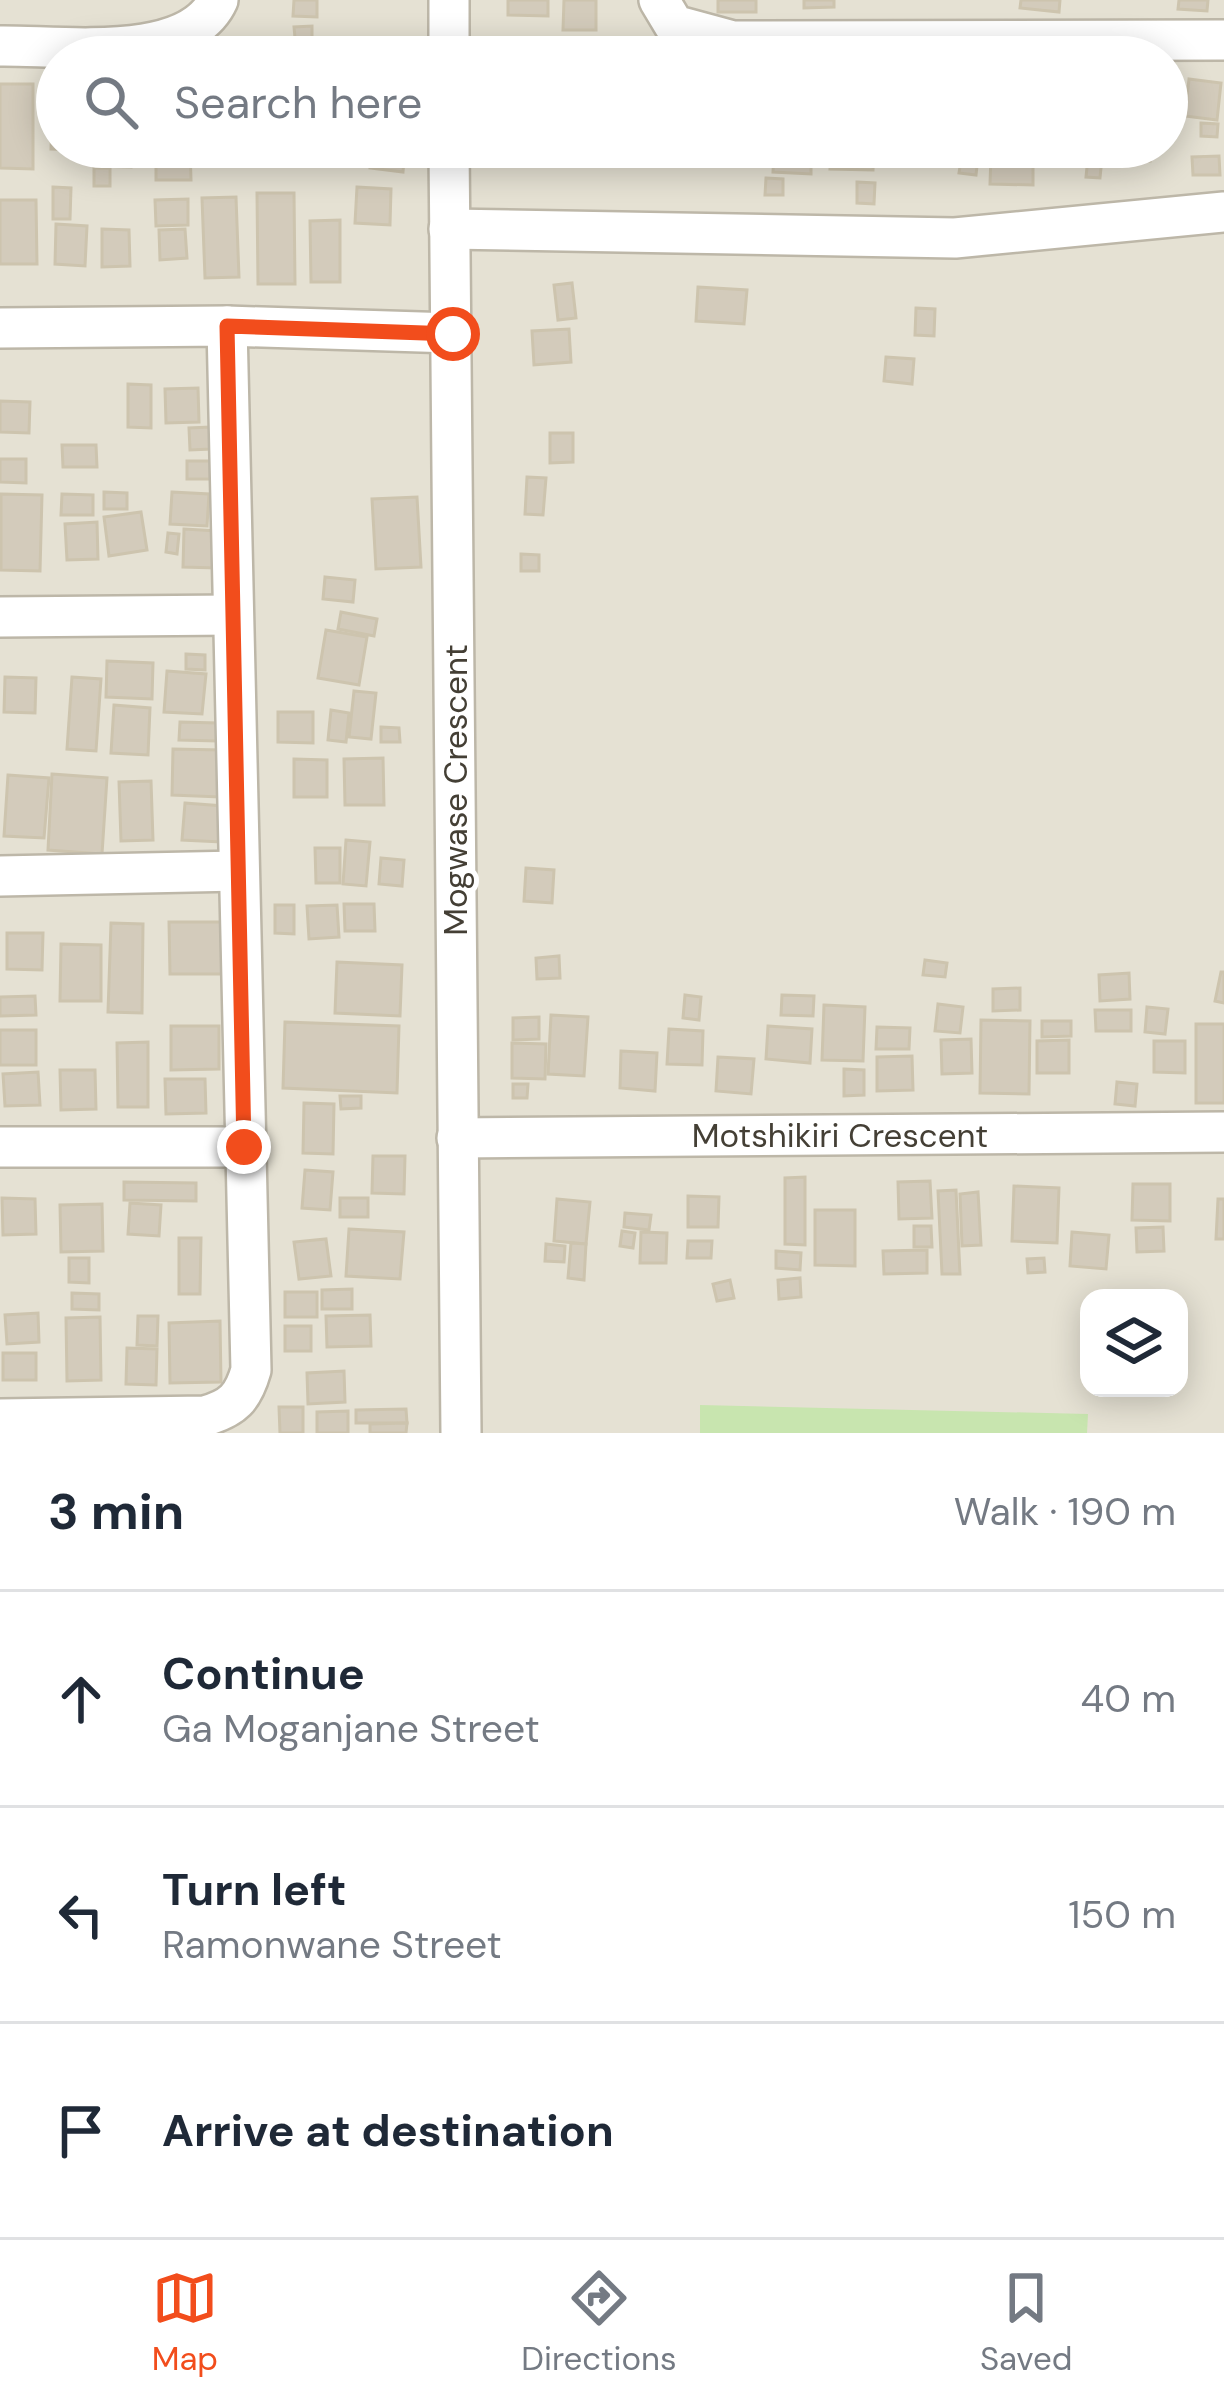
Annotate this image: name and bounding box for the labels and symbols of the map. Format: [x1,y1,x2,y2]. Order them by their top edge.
route start [426,307,480,361]
street label: Mogwase Crescent [434,644,477,936]
street label: Motshikiri Crescent [692,1114,988,1157]
route end [217,1120,271,1174]

